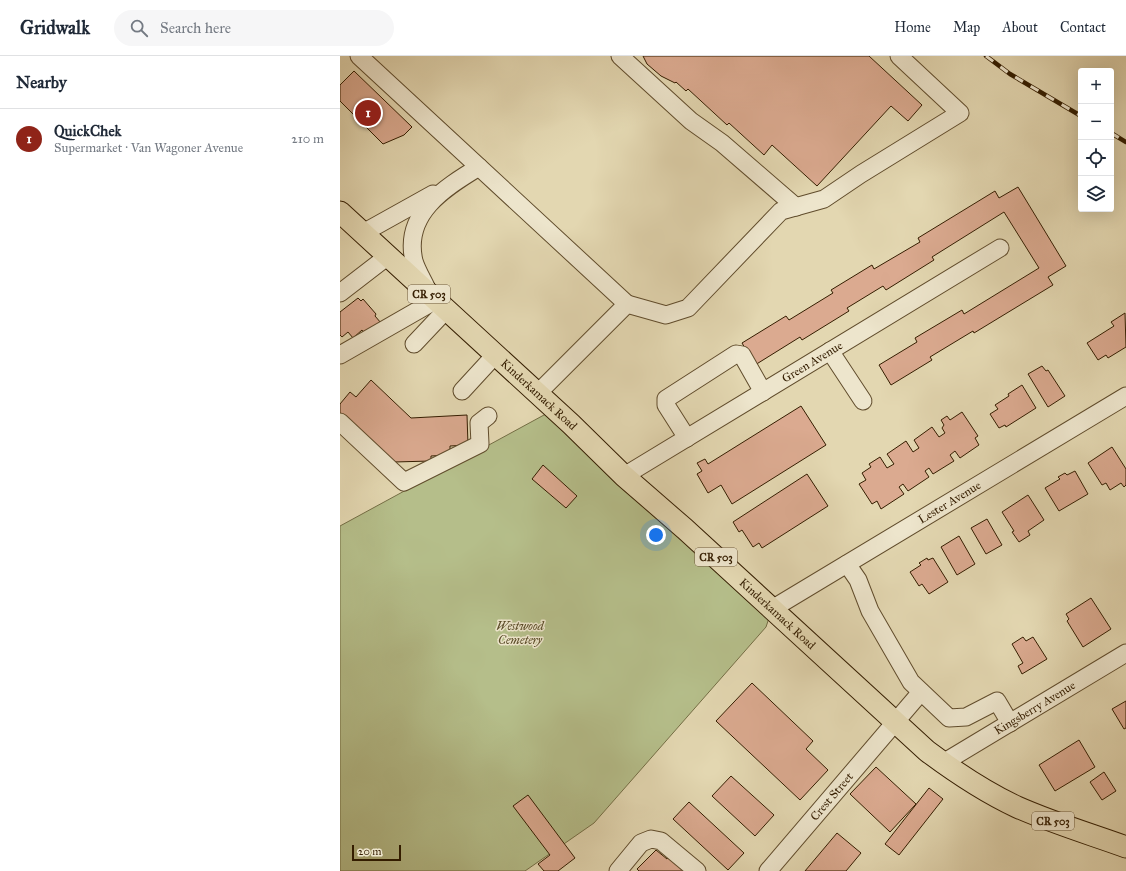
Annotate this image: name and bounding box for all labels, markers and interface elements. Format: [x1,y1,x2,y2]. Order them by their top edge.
search box [114,10,394,46]
text: Gridwalk [20,16,90,39]
icon: search [128,17,150,39]
text: Search here [160,19,231,37]
text: Home [894,19,931,36]
text: Map [953,19,980,36]
text: About [1002,19,1038,36]
text: Contact [1060,19,1106,36]
map controls [1078,68,1114,212]
button: + [1078,68,1114,104]
text: Nearby [16,72,67,93]
pin: 1 [355,98,381,128]
button: − [1078,104,1114,140]
text: QuickChek [54,122,122,140]
text: 1 [26,131,32,147]
text: 210 m [291,131,324,147]
text: Supermarket · Van Wagoner Avenue [54,140,243,156]
button: locate [1078,140,1114,176]
button: layers [1078,176,1114,212]
road number: CR 503 [408,285,450,303]
street label: Green Avenue [779,338,845,386]
street label: Kinderkamack Road [498,356,580,433]
street label: Lester Avenue [915,478,983,526]
your location [646,525,666,545]
road number: CR 503 [695,548,737,566]
street label: Kinderkamack Road [736,575,818,652]
park label: Westwood Cemetery [496,619,544,647]
street label: Kingsberry Avenue [991,678,1078,738]
street label: Crest Street [807,769,857,823]
road number: CR 503 [1032,812,1074,830]
scale bar [352,843,401,862]
text: 20 m [358,845,381,858]

